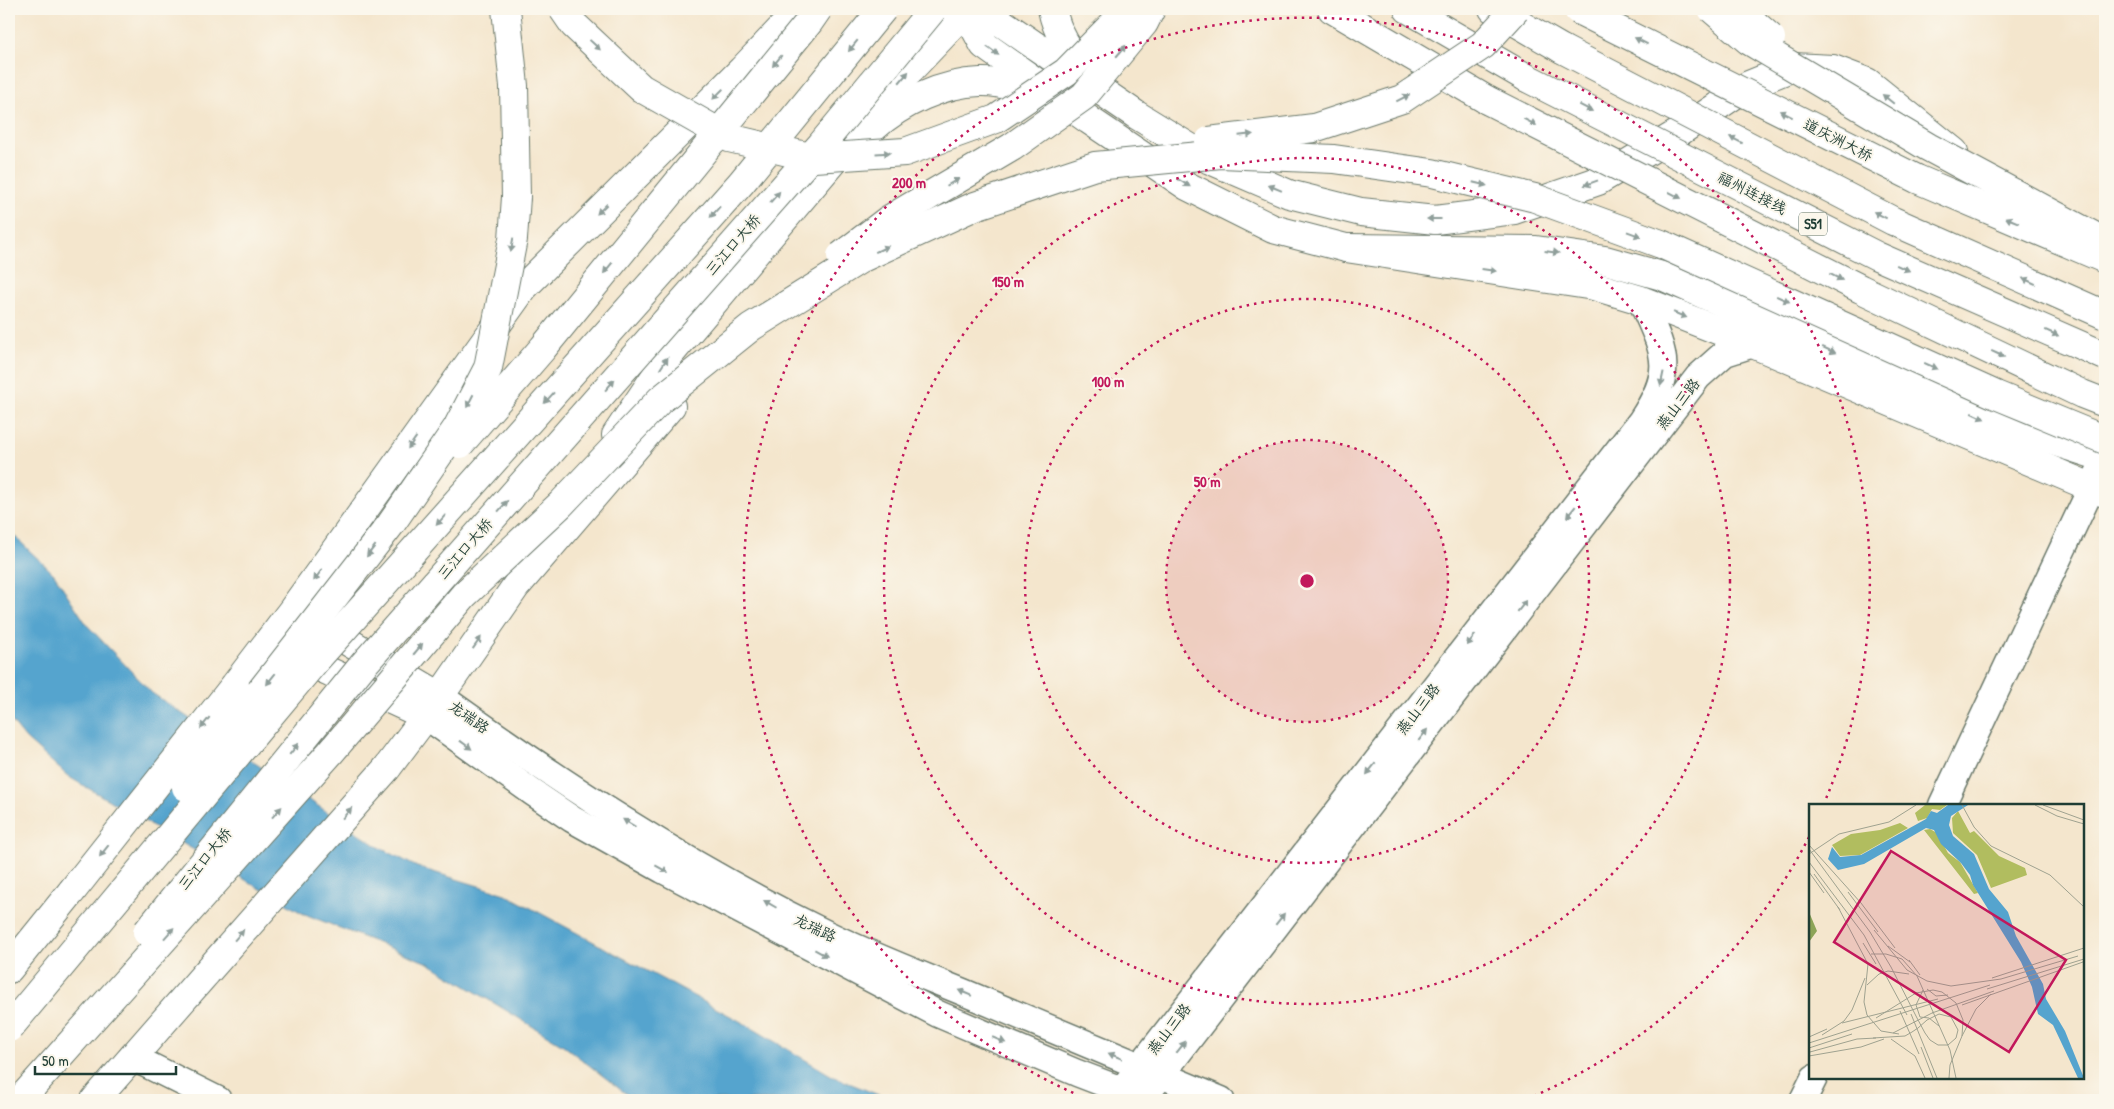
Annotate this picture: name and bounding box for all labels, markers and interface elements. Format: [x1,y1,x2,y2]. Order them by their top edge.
one-way arrow [1633,37,1648,45]
one-way arrow [589,39,601,51]
one-way arrow [847,40,858,53]
one-way arrow [1115,45,1126,57]
one-way arrow [986,46,1000,56]
one-way arrow [772,54,783,67]
one-way arrow [898,71,909,84]
one-way arrow [712,88,724,100]
one-way arrow [1395,94,1410,102]
one-way arrow [1882,94,1895,105]
one-way arrow [1579,104,1593,112]
one-way arrow [1779,109,1793,117]
street label: 道庆洲大桥 [1800,113,1876,166]
one-way arrow [1523,118,1537,126]
one-way arrow [1238,131,1254,139]
one-way arrow [1729,136,1743,144]
one-way arrow [875,149,891,157]
street label: 福州连接线 [1714,166,1790,219]
text: 200 m [892,172,926,193]
one-way arrow [946,177,960,186]
one-way arrow [1177,179,1190,188]
one-way arrow [1583,179,1598,187]
one-way arrow [1472,180,1487,188]
one-way arrow [1268,184,1282,192]
one-way arrow [770,191,781,204]
one-way arrow [1668,191,1682,199]
one-way arrow [596,203,608,215]
one-way arrow [709,205,721,217]
street label: 三江口大桥 [700,209,765,280]
one-way arrow [1873,211,1888,219]
road number: S51 [1799,212,1827,235]
one-way arrow [1425,215,1441,223]
one-way arrow [2005,215,2019,223]
one-way arrow [1627,230,1642,238]
one-way arrow [507,238,515,254]
one-way arrow [875,245,889,253]
one-way arrow [1545,249,1561,257]
one-way arrow [603,262,614,274]
one-way arrow [1896,264,1910,272]
one-way arrow [1481,266,1497,274]
text: 150 m [992,271,1024,292]
one-way arrow [1829,273,1843,281]
one-way arrow [2022,277,2036,285]
one-way arrow [1776,296,1790,304]
one-way arrow [1673,311,1688,319]
one-way arrow [2045,330,2059,338]
one-way arrow [1822,346,1836,354]
one-way arrow [1991,351,2005,359]
one-way arrow [659,356,669,369]
one-way arrow [1924,362,1938,370]
text: 100 m [1092,371,1124,392]
one-way arrow [1657,372,1665,388]
street label: 燕山三路 [1651,374,1704,434]
one-way arrow [604,379,616,391]
one-way arrow [543,392,555,404]
one-way arrow [466,394,475,409]
one-way arrow [1971,413,1985,421]
one-way arrow [407,436,417,450]
text: 50 m [1194,471,1220,492]
one-way arrow [497,500,508,513]
one-way arrow [1565,505,1576,518]
street label: 三江口大桥 [432,513,497,584]
one-way arrow [435,513,447,525]
one-way arrow [365,544,376,557]
one-way arrow [312,568,323,581]
centre of rings [1298,572,1316,590]
one-way arrow [1516,600,1527,613]
one-way arrow [1466,634,1476,647]
one-way arrow [472,636,482,650]
one-way arrow [412,643,423,656]
one-way arrow [265,672,276,685]
street label: 燕山三路 [1391,679,1444,739]
street label: 龙瑞路 [445,695,494,738]
one-way arrow [199,716,210,729]
one-way arrow [1417,728,1428,741]
one-way arrow [459,740,473,750]
one-way arrow [289,743,300,756]
one-way arrow [1366,762,1377,775]
inset map [1809,804,2084,1079]
one-way arrow [271,807,283,819]
one-way arrow [341,807,352,820]
one-way arrow [622,819,635,828]
street label: 三江口大桥 [173,823,236,894]
one-way arrow [99,844,110,857]
one-way arrow [655,865,669,873]
one-way arrow [762,900,777,908]
street label: 龙瑞路 [790,908,840,947]
one-way arrow [1275,912,1286,925]
one-way arrow [163,928,175,940]
one-way arrow [234,929,245,942]
one-way arrow [814,949,829,957]
one-way arrow [957,989,972,997]
street label: 燕山三路 [1142,999,1195,1059]
one-way arrow [992,1036,1006,1044]
one-way arrow [1176,1041,1187,1054]
scale bar [35,1044,176,1076]
text: 50 m [42,1050,69,1071]
one-way arrow [1108,1051,1122,1059]

